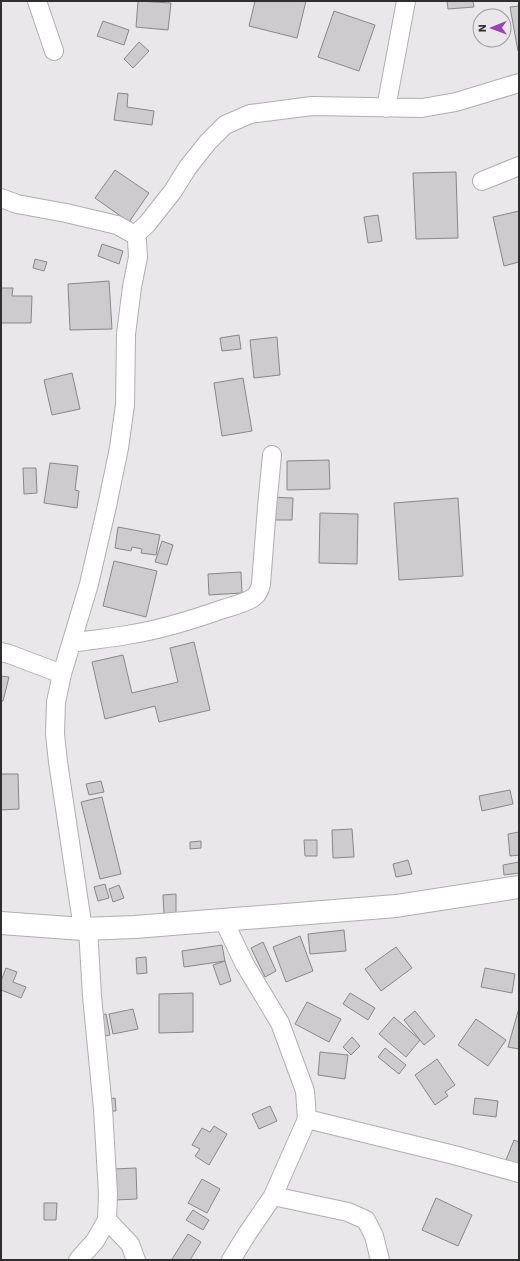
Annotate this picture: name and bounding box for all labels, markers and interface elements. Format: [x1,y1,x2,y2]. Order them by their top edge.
north arrow [472,8,512,48]
text: N [476,24,489,32]

